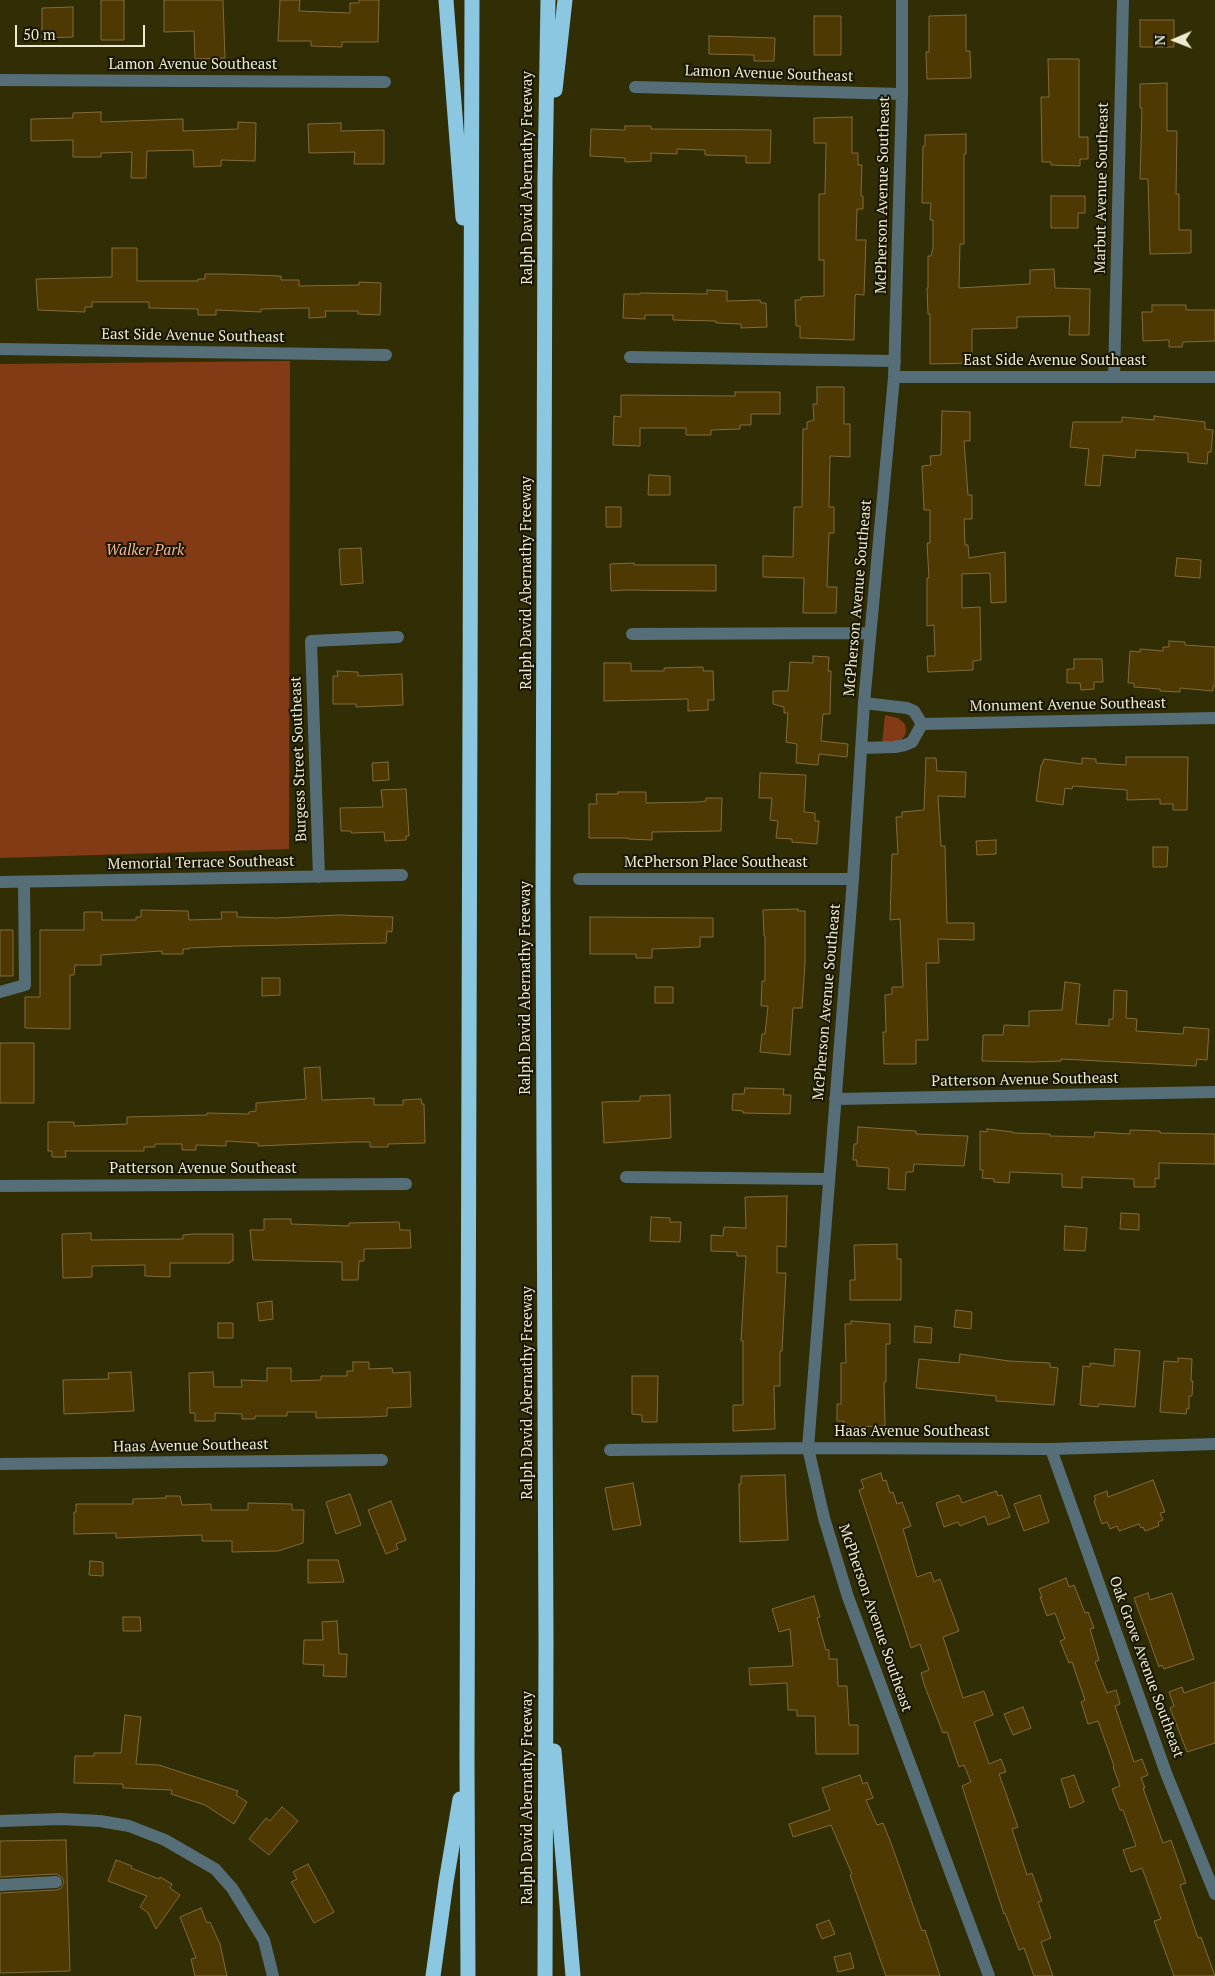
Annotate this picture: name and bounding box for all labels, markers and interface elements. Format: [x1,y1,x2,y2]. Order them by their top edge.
scale bar [18,15,148,47]
north arrow [1150,15,1200,65]
text: 50 m [23,24,56,44]
text: N [1150,35,1169,46]
street label: Lamon Avenue Southeast [109,56,277,74]
street label: Lamon Avenue Southeast [684,62,854,86]
street label: Ralph David Abernathy Freeway [519,71,537,285]
street label: McPherson Avenue Southeast [872,96,894,294]
street label: Marbut Avenue Southeast [1092,102,1112,274]
street label: East Side Avenue Southeast [101,325,285,347]
street label: East Side Avenue Southeast [963,352,1147,370]
street label: Ralph David Abernathy Freeway [518,476,536,690]
street label: McPherson Avenue Southeast [840,499,876,697]
park label: Walker Park [106,542,184,560]
street label: Burgess Street Southeast [287,676,311,842]
street label: Monument Avenue Southeast [970,694,1166,716]
street label: Memorial Terrace Southeast [107,852,295,874]
street label: McPherson Place Southeast [624,854,808,872]
street label: Ralph David Abernathy Freeway [517,881,535,1095]
street label: McPherson Avenue Southeast [809,903,845,1101]
street label: Patterson Avenue Southeast [931,1069,1119,1091]
street label: Patterson Avenue Southeast [109,1160,297,1178]
street label: Ralph David Abernathy Freeway [519,1286,537,1500]
street label: Haas Avenue Southeast [834,1423,990,1441]
street label: Haas Avenue Southeast [113,1436,269,1456]
street label: McPherson Avenue Southeast [834,1522,916,1714]
street label: Oak Grove Avenue Southeast [1105,1574,1187,1760]
street label: Ralph David Abernathy Freeway [519,1691,537,1905]

